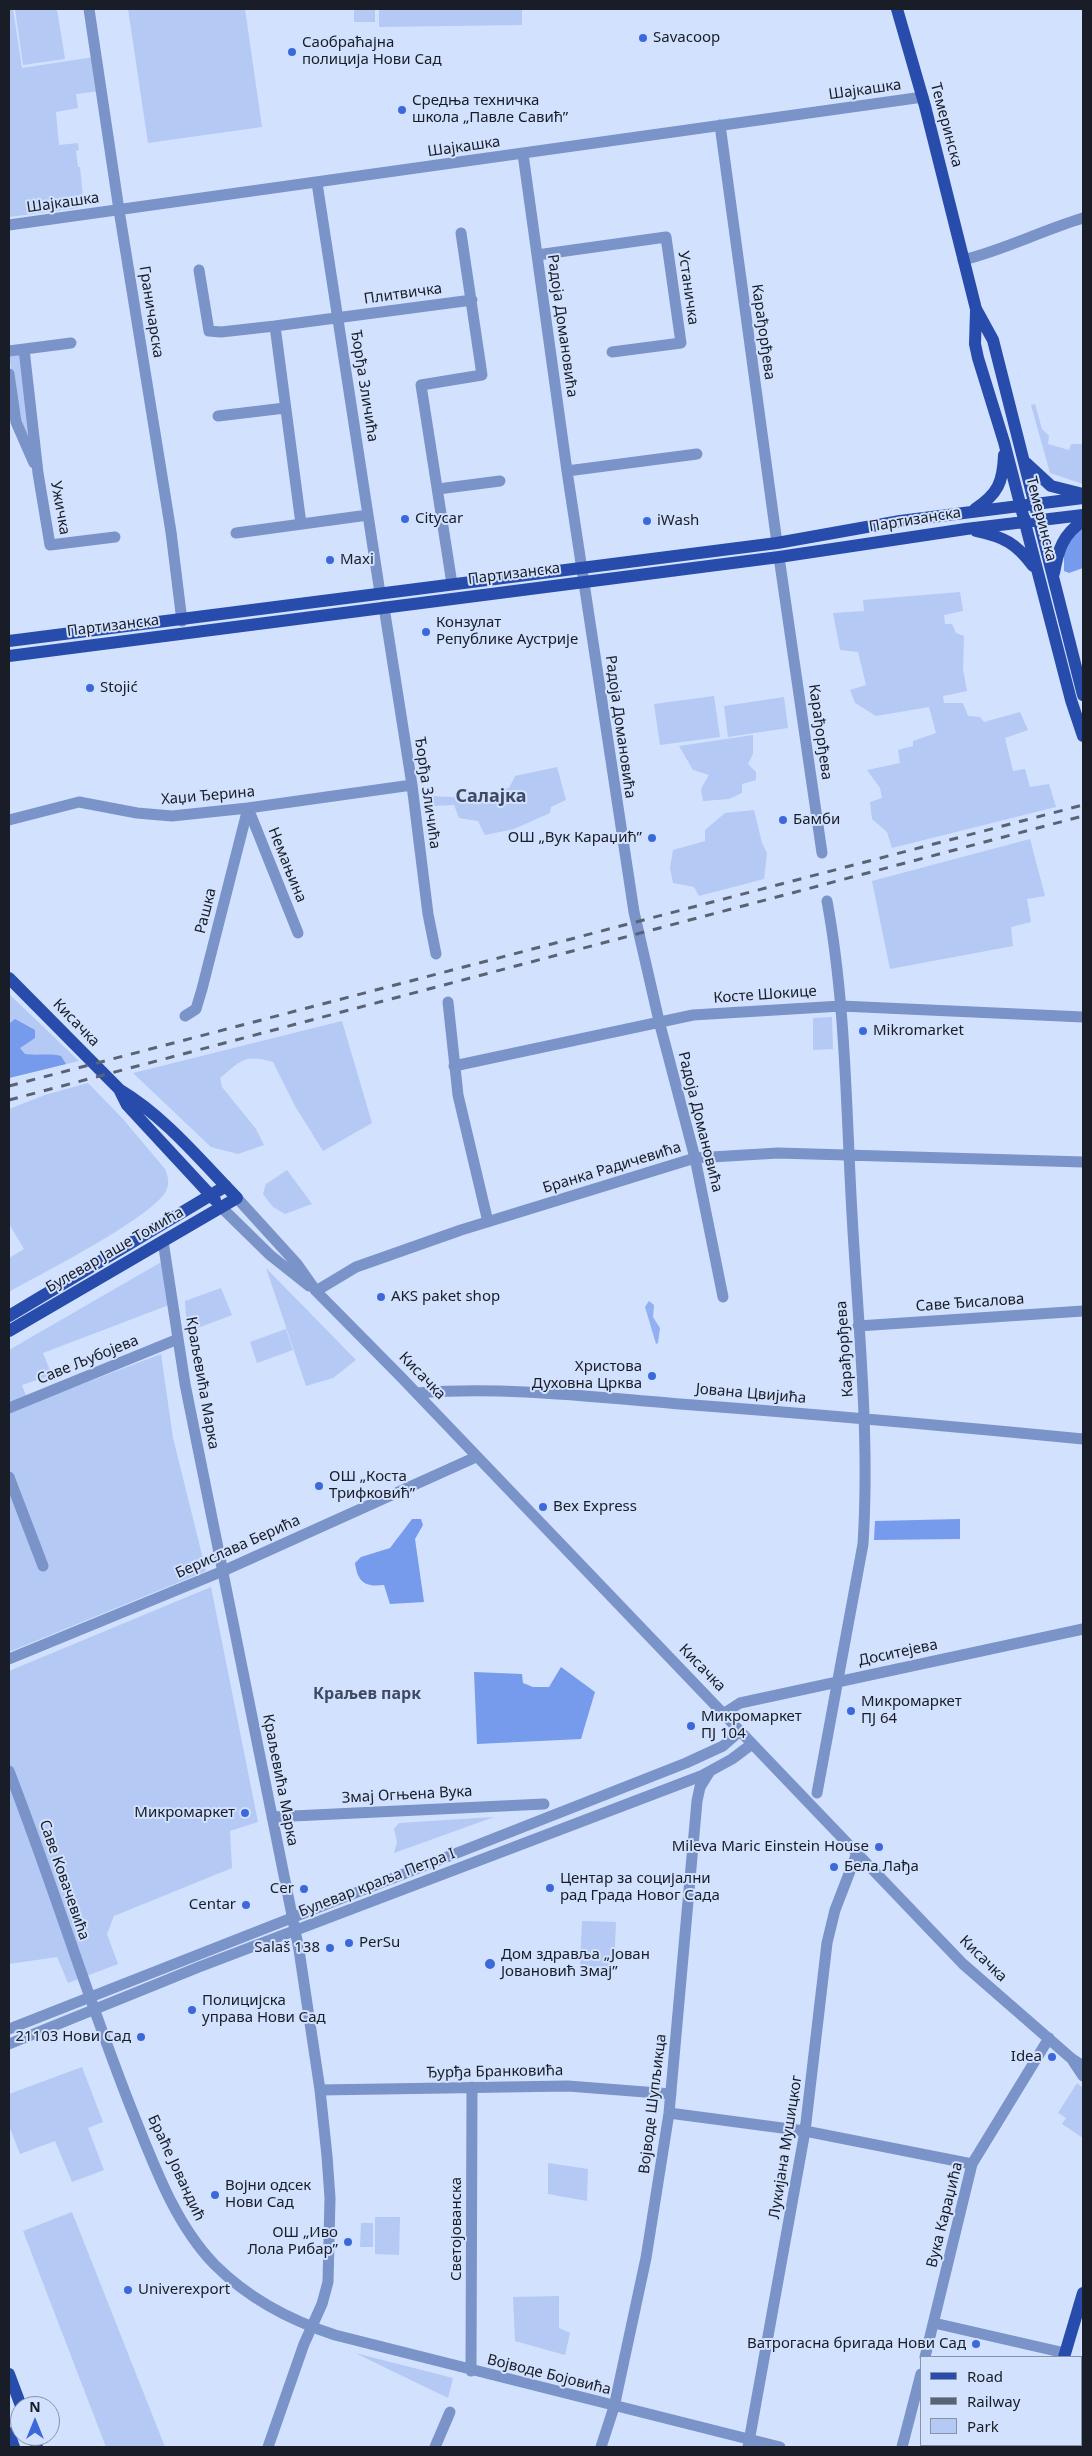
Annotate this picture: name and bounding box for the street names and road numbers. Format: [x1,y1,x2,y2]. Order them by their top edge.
street label: Шајкашка [828,76,902,104]
street label: Темеринска [926,81,966,169]
street label: Шајкашка [427,133,501,161]
street label: Шајкашка [26,189,100,217]
street label: Устаничка [674,250,702,326]
street label: Радоја Домановића [543,253,581,399]
street label: Граничарска [135,265,167,359]
street label: Плитвичка [363,280,443,308]
street label: Карађорђева [747,283,779,381]
street label: Ђорђа Зличића [346,329,382,443]
street label: Темеринска [1022,475,1060,563]
street label: Ужичка [46,480,74,536]
street label: Партизанска [868,504,962,536]
street label: Партизанска [467,559,561,589]
street label: Партизанска [66,611,160,641]
street label: Радоја Домановића [601,654,639,800]
street label: Карађорђева [804,683,836,781]
street label: Ђорђа Зличића [410,736,444,850]
street label: Хаџи Ђерина [160,783,256,809]
street label: Немањина [264,825,310,905]
street label: Рашка [192,886,220,936]
street label: Косте Шокице [713,982,817,1008]
street label: Кисачка [49,995,103,1051]
street label: Радоја Домановића [674,1050,726,1194]
street label: Бранка Радичевића [541,1138,683,1198]
street label: Булевар Јаше Томића [43,1203,187,1297]
street label: Саве Ђисалова [915,1290,1025,1316]
street label: Карађорђева [833,1300,857,1398]
street label: Краљевића Марка [181,1315,223,1451]
street label: Саве Љубојева [35,1331,141,1389]
street label: Кисачка [395,1348,449,1404]
street label: Јована Цвијића [695,1380,807,1408]
street label: Берислава Берића [173,1511,303,1583]
street label: Доситејева [857,1636,939,1670]
street label: Кисачка [675,1640,729,1696]
street label: Краљевића Марка [258,1712,302,1848]
street label: Змај Огњена Вука [341,1783,473,1807]
street label: Саве Ковачевића [35,1818,93,1942]
street label: Булевар краља Петра I [296,1845,458,1921]
street label: Кисачка [955,1932,1011,1986]
street label: Војводе Шупљикца [635,2033,671,2175]
street label: Ђурђа Бранковића [427,2062,563,2082]
street label: Лукијана Мушицког [766,2074,806,2220]
street label: Браће Јовандић [144,2112,208,2224]
street label: Вука Караџића [923,2160,967,2270]
street label: Светојованска [448,2177,466,2281]
street label: Војводе Бојовића [485,2351,613,2399]

